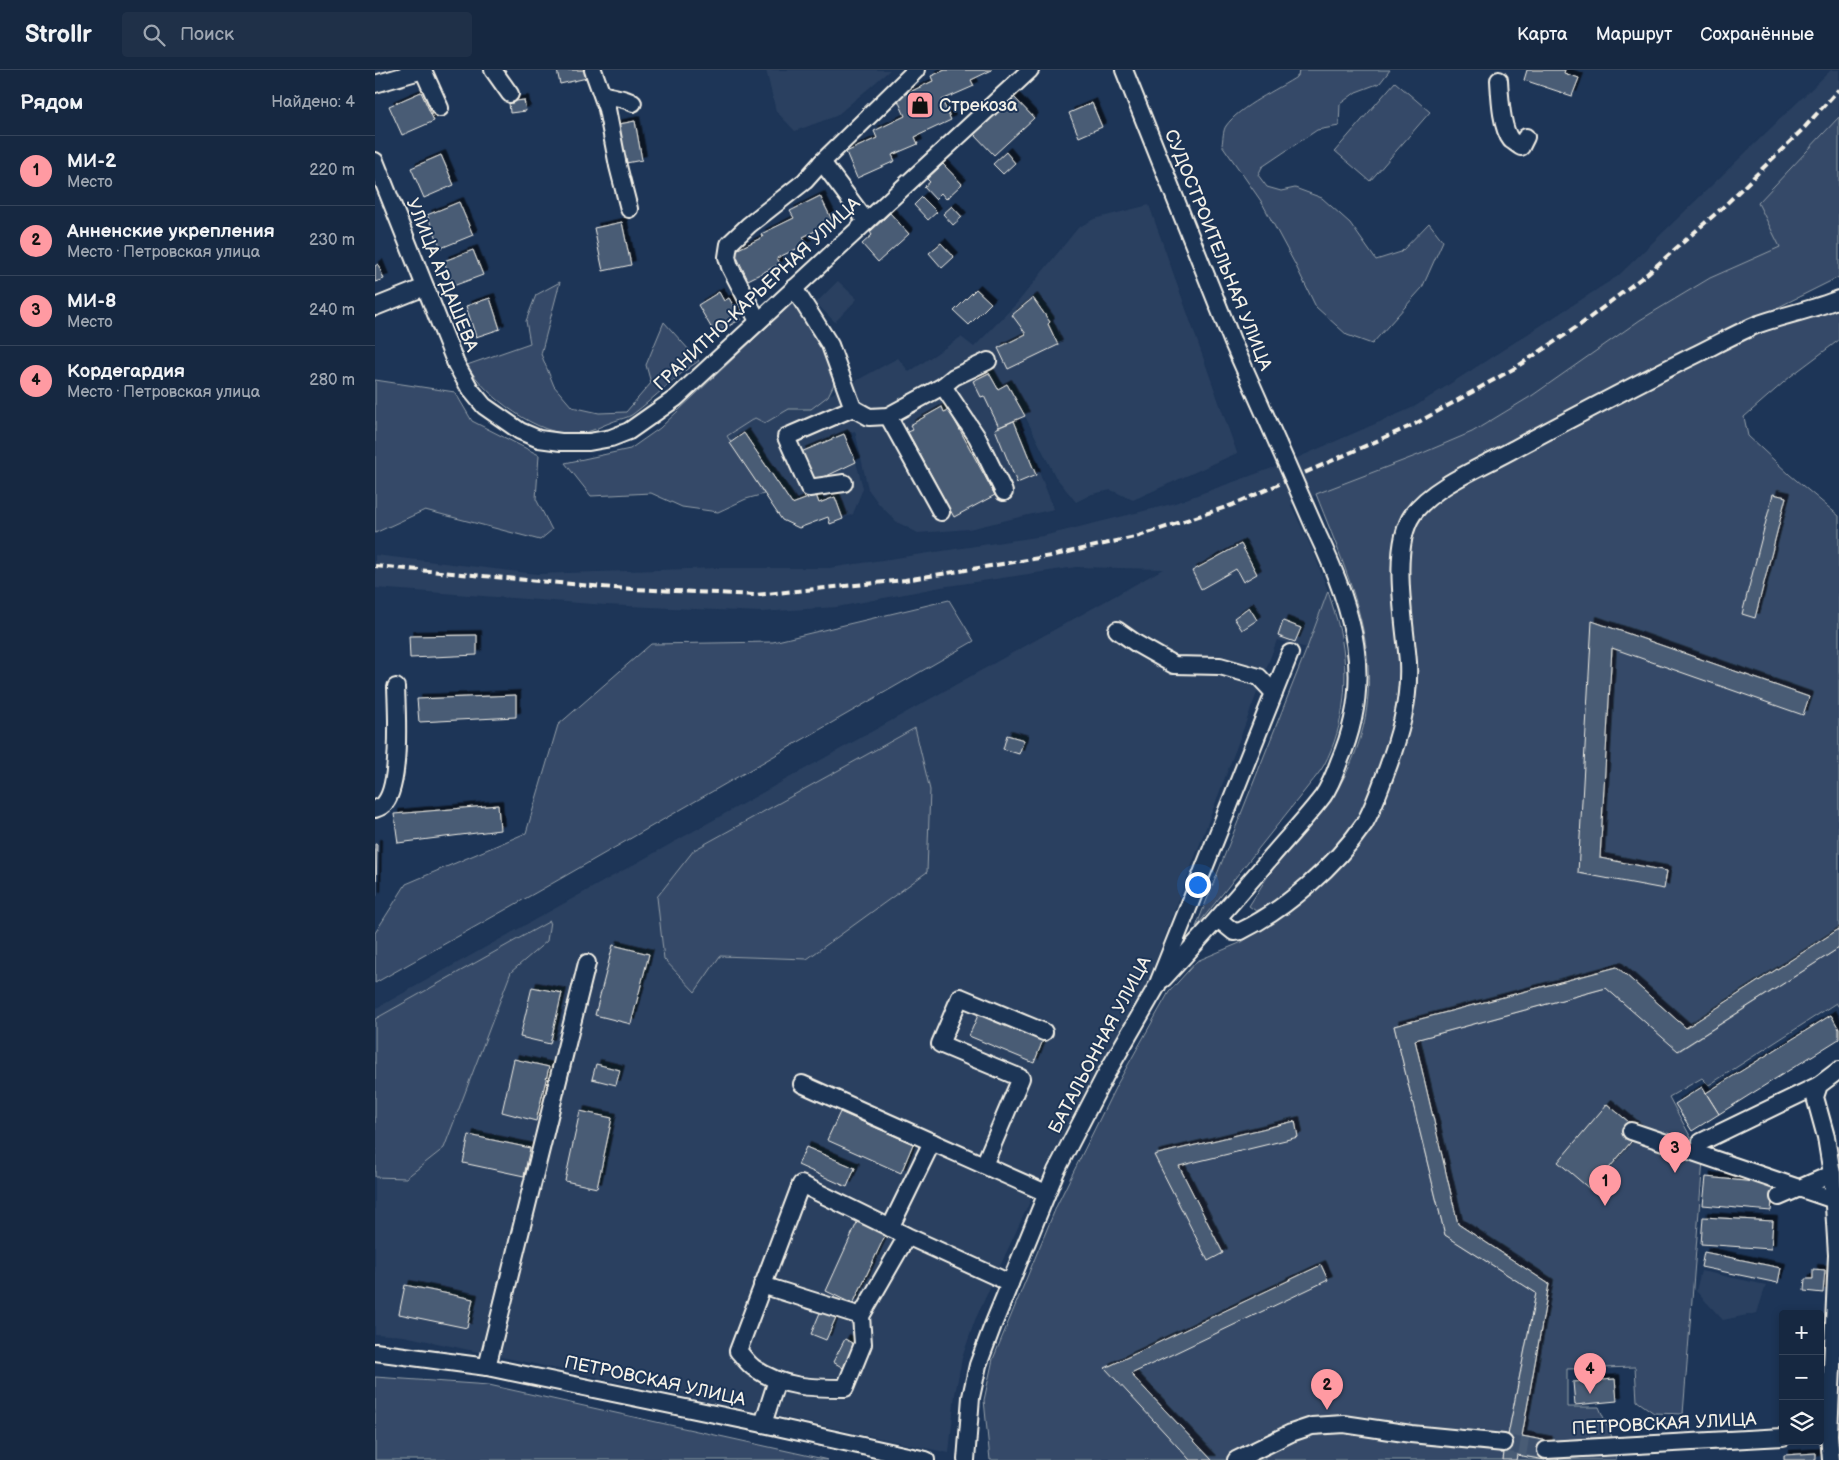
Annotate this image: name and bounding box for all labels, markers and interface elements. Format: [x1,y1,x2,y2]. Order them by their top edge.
search box [122,12,472,57]
text: Strollr [25,20,92,49]
icon: search [140,21,168,49]
text: Поиск [180,23,234,46]
text: Карта [1517,24,1568,45]
text: Маршрут [1596,24,1672,45]
text: Сохранённые [1700,24,1814,45]
text: Рядом [20,90,83,115]
shop icon: Стрекоза [905,90,935,120]
text: Найдено: 4 [271,93,355,112]
place label: Стрекоза [939,95,1018,116]
street label: СУДОСТРОИТЕЛЬНАЯ УЛИЦА [1160,126,1276,374]
text: МИ-2 [67,150,116,173]
text: 1 [33,161,39,180]
text: 220 m [309,161,355,180]
text: Место [67,173,113,192]
street label: ГРАНИТНО-КАРЬЕРНАЯ УЛИЦА [650,193,864,395]
street label: УЛИЦА АРДАШЕВА [402,195,482,355]
text: Анненские укрепления [67,220,275,243]
text: 2 [31,231,41,250]
text: 230 m [309,231,355,250]
text: Место · Петровская улица [67,243,260,262]
text: МИ-8 [67,290,116,313]
text: 3 [31,301,41,320]
text: 240 m [309,301,355,320]
text: Место [67,313,113,332]
text: Кордегардия [67,360,185,383]
text: 4 [31,371,41,390]
text: 280 m [309,371,355,390]
text: Место · Петровская улица [67,383,260,402]
your location [1185,872,1211,898]
street label: БАТАЛЬОННАЯ УЛИЦА [1044,953,1156,1137]
pin: 3 [1659,1132,1691,1173]
pin: 1 [1589,1165,1621,1206]
map controls [1779,1310,1824,1445]
button: + [1779,1310,1824,1355]
street label: ПЕТРОВСКАЯ УЛИЦА [562,1352,748,1411]
pin: 4 [1574,1353,1606,1394]
button: − [1779,1355,1824,1400]
pin: 2 [1311,1369,1343,1410]
button: layers [1779,1400,1824,1445]
street label: ПЕТРОВСКАЯ УЛИЦА [1571,1409,1757,1439]

